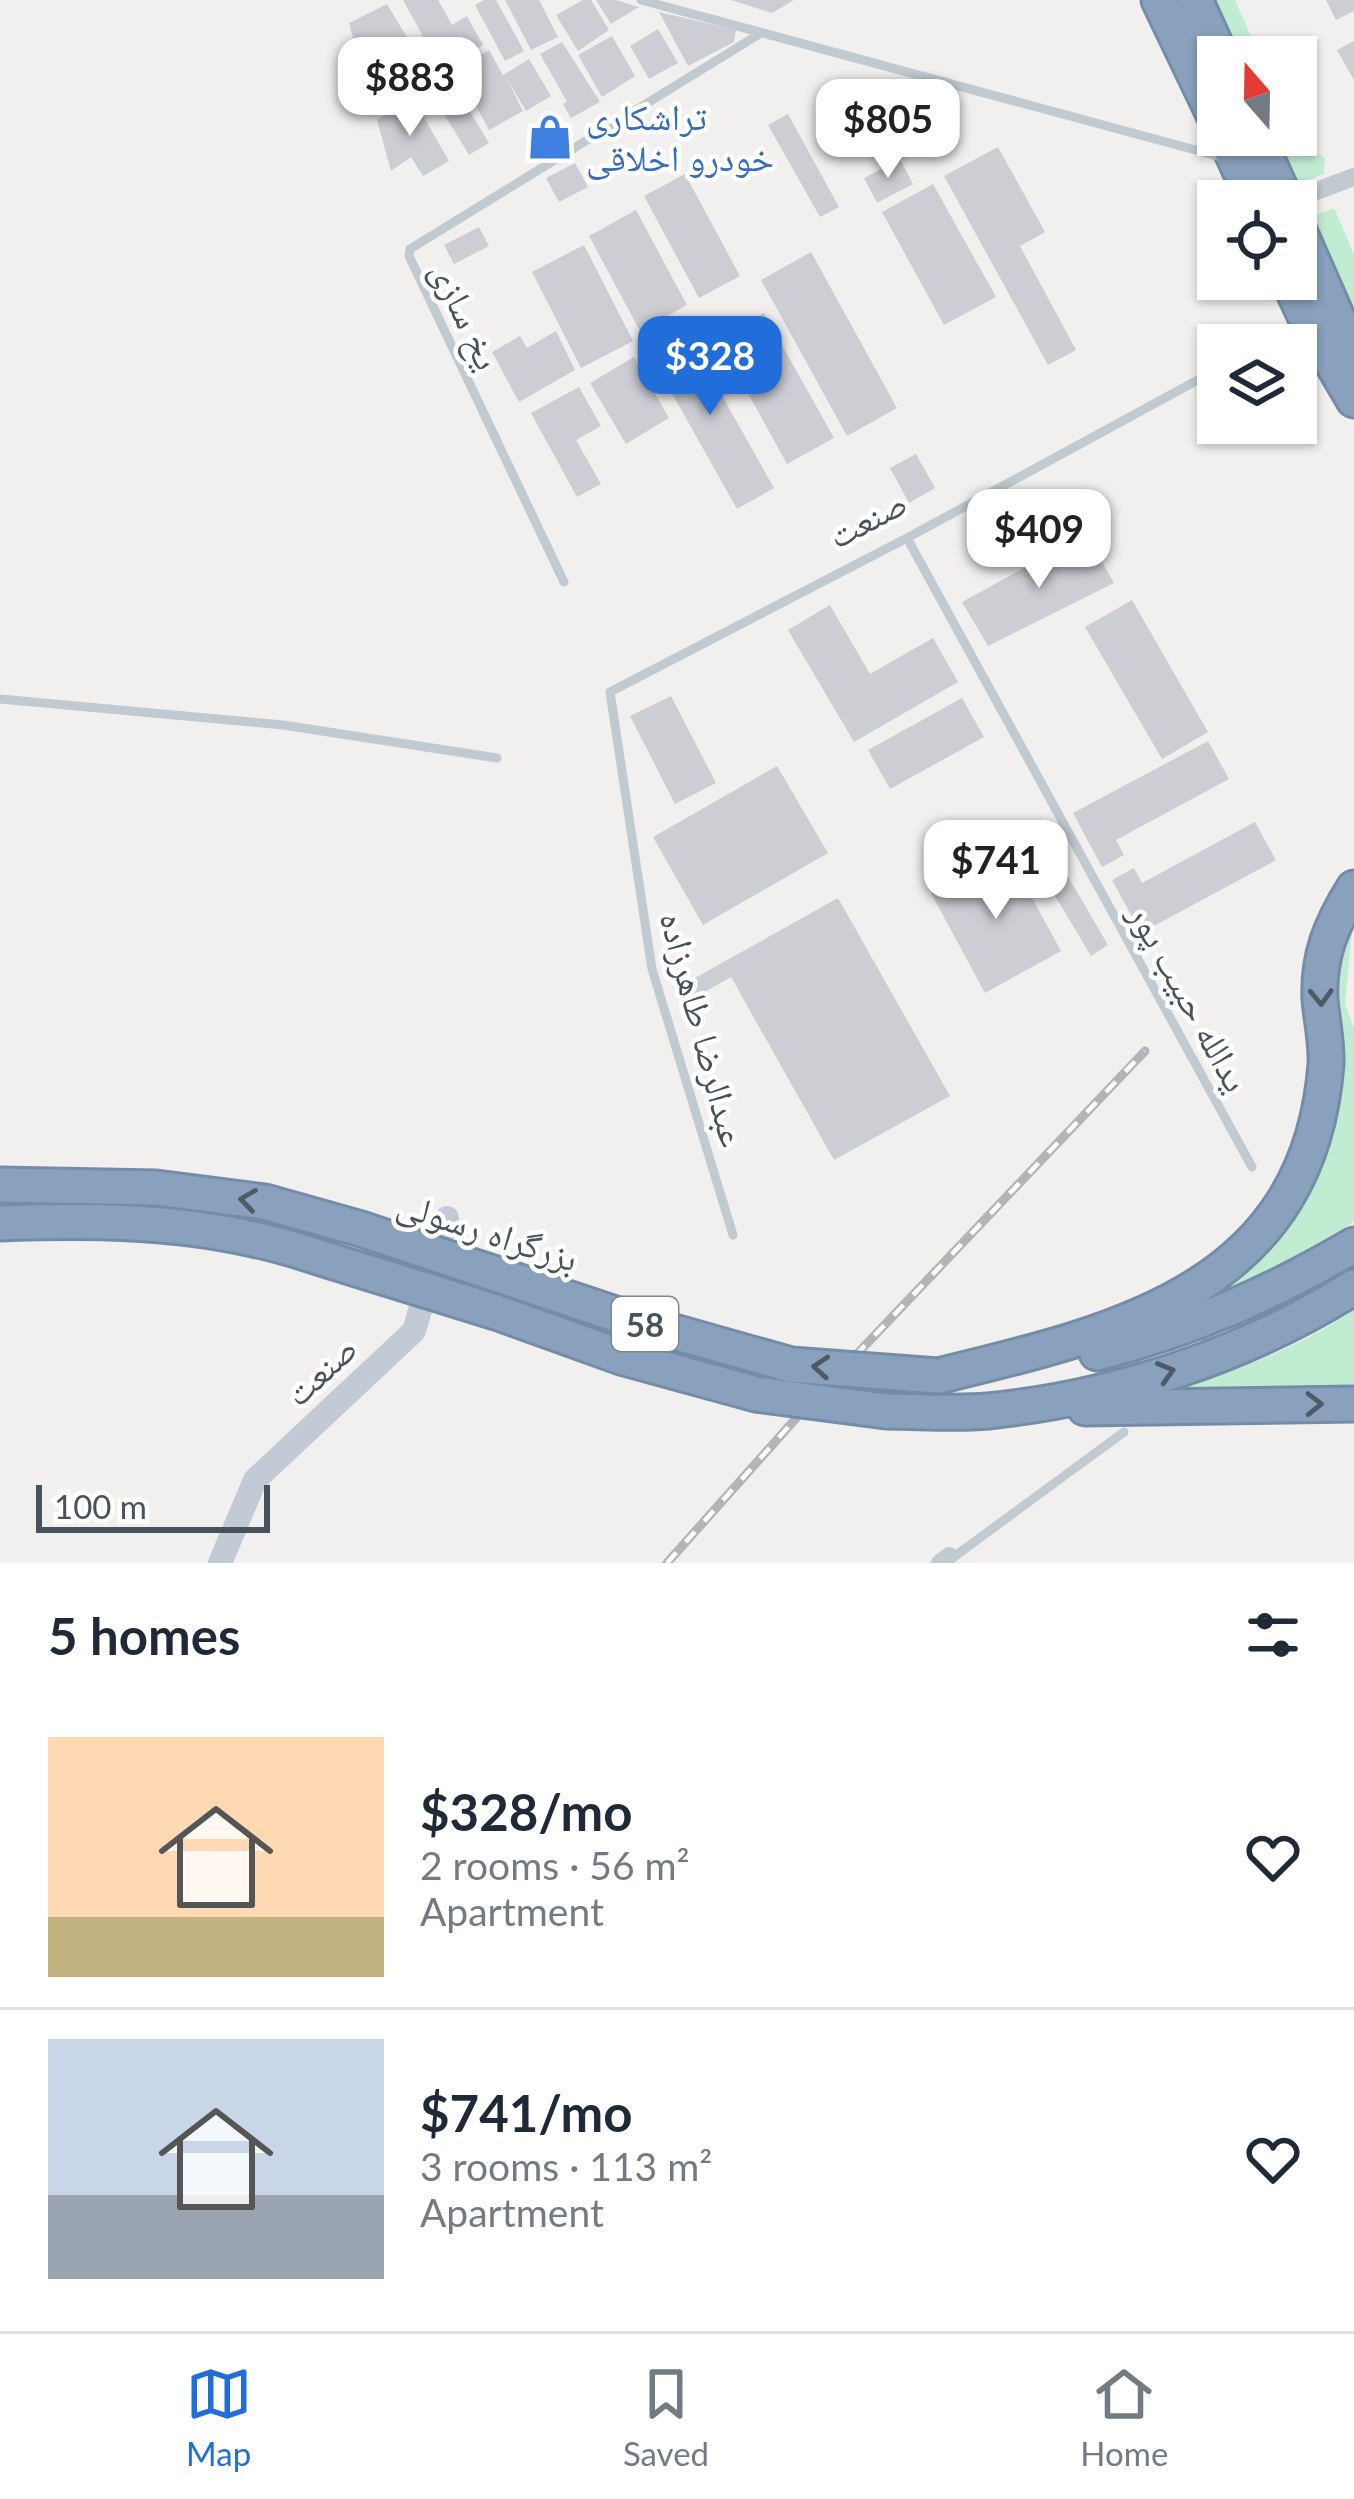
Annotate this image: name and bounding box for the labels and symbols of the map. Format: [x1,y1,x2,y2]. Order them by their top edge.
north arrow [1197,36,1317,156]
pin: $883 [339,37,481,139]
pin: $805 [817,79,959,181]
place label: تراشکاری خودرو اخلاقی [586,94,774,180]
shop icon: تراشکاری خودرو اخلاقی [525,112,575,162]
street label: یخ سازی [421,254,511,377]
pin: $328 [639,316,781,418]
street label: صنعت [820,479,914,557]
pin: $409 [968,489,1110,591]
pin: $741 [925,820,1067,922]
street label: یدالله حبیب پور [1119,894,1260,1099]
street label: عبدالرضا طاهرزاده [651,907,756,1151]
one-way arrow [1308,988,1334,1007]
street label: بزرگراه رسولی [392,1180,584,1281]
one-way arrow [238,1189,258,1214]
road number: 58 [612,1297,678,1351]
street label: صنعت [275,1326,365,1414]
one-way arrow [811,1355,830,1381]
one-way arrow [1156,1361,1176,1386]
one-way arrow [1306,1391,1324,1417]
scale bar [36,1479,270,1532]

